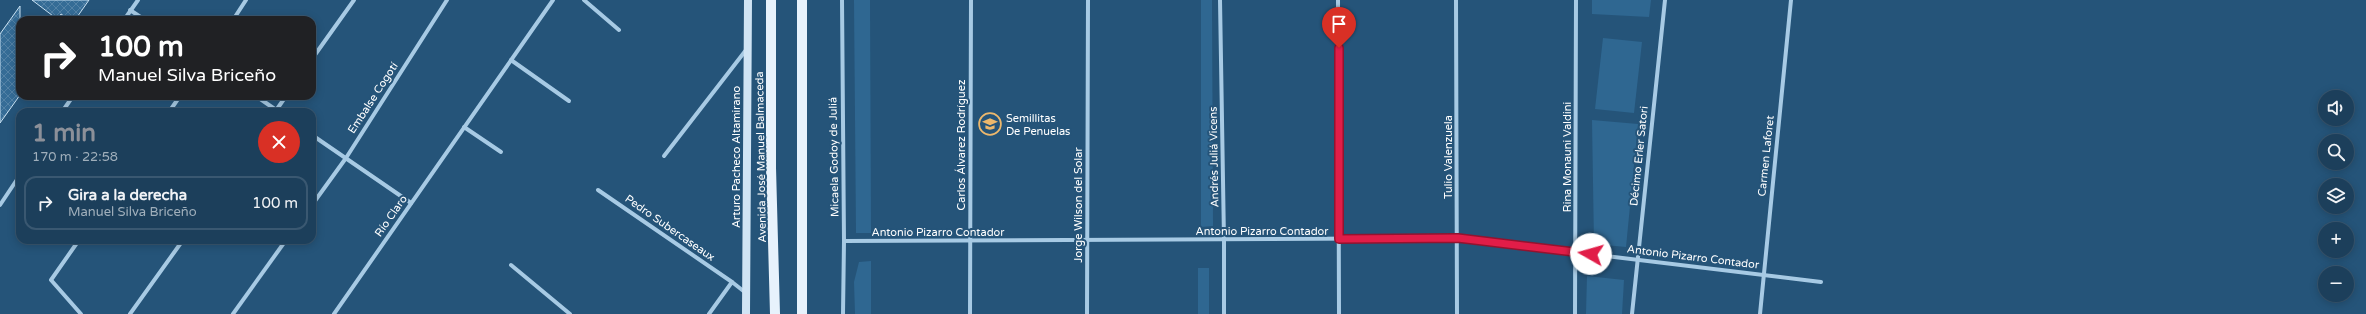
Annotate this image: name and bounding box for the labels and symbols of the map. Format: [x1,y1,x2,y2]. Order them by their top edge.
pin [1322,7.0,1356,48]
street label: Embalse Cogotí [345,60,401,136]
street label: Avenida José Manuel Balmaceda [753,71,769,243]
street label: Carlos Álvarez Rodríguez [954,79,968,210]
street label: Arturo Pacheco Altamirano [730,86,743,228]
street label: Micaela Godoy de Juliá [826,97,842,217]
street label: Rina Monauni Valdini [1561,102,1574,212]
street label: Décimo Erler Satori [1627,105,1651,207]
street label: Andrés Juliá Vicens [1207,106,1221,208]
school or university icon: Semillitas De Penuelas [977,111,1003,137]
place label: Semillitas De Penuelas [1006,112,1070,138]
street label: Tulio Valenzuela [1442,115,1455,199]
street label: Carmen Laforet [1755,115,1777,197]
street label: Jorge Wilson del Solar [1072,147,1085,263]
street label: Pedro Subercaseaux [623,192,718,264]
street label: Río Claro [372,193,410,239]
street label: Antonio Pizarro Contador [1196,225,1329,238]
street label: Antonio Pizarro Contador [872,226,1005,239]
position arrow [1570,233,1612,275]
street label: Antonio Pizarro Contador [1626,242,1761,272]

